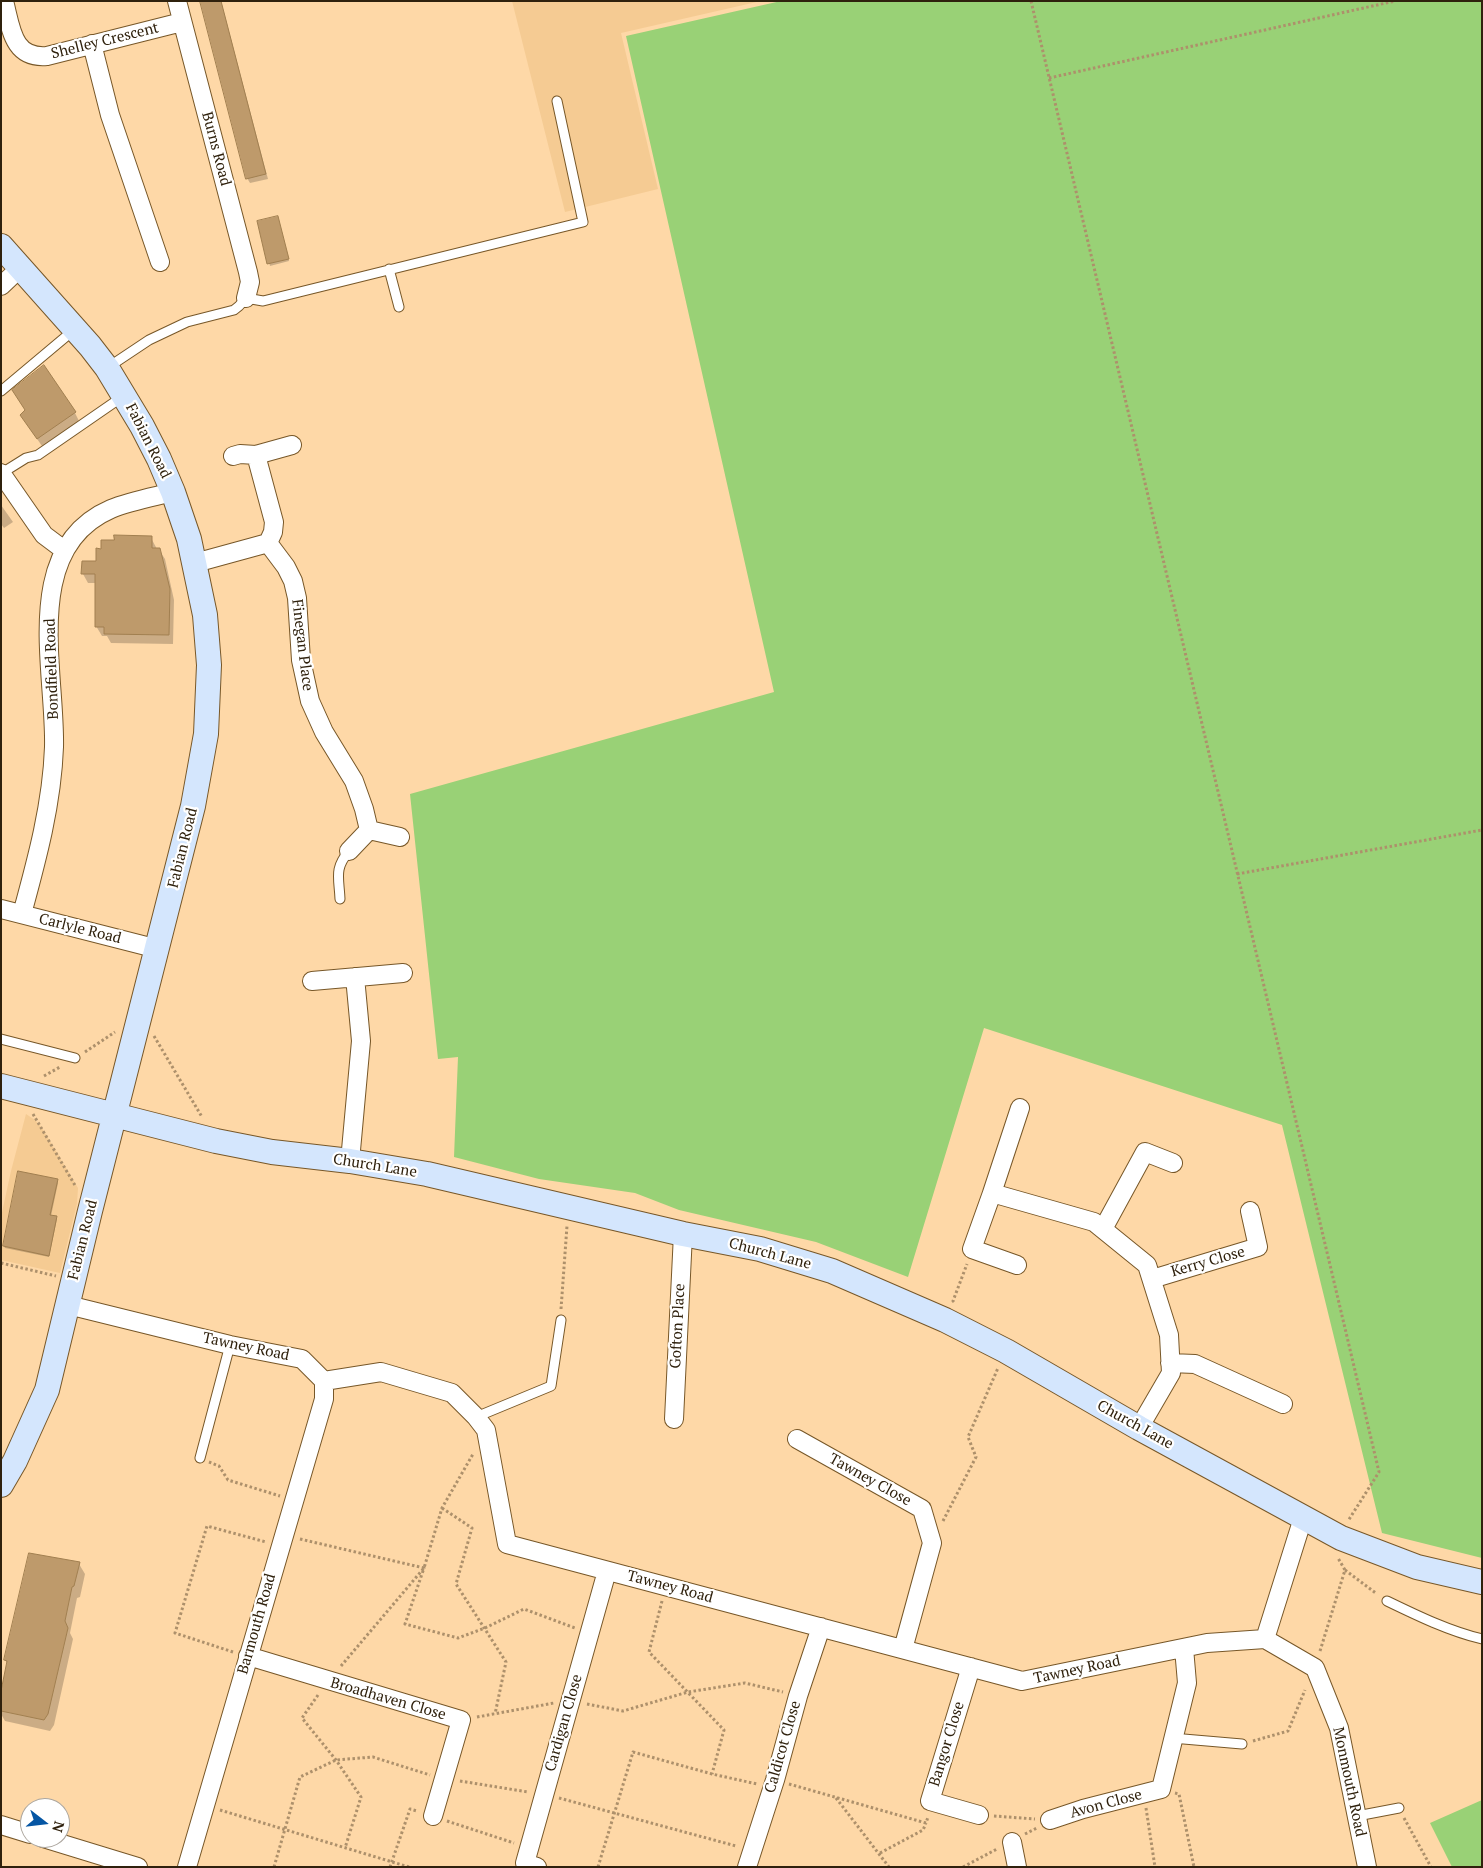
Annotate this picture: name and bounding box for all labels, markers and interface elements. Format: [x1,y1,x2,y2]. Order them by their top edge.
street label: Shelley Crescent [49,19,161,63]
street label: Burns Road [197,110,235,188]
street label: Fabian Road [121,400,175,482]
street label: Finegan Place [287,598,317,692]
street label: Bondfield Road [41,618,63,720]
street label: Fabian Road [164,806,202,890]
street label: Carlyle Road [37,910,123,948]
street label: Church Lane [332,1150,418,1182]
street label: Fabian Road [64,1198,102,1282]
street label: Church Lane [727,1234,813,1274]
street label: Kerry Close [1169,1243,1247,1281]
street label: Gofton Place [667,1283,689,1369]
street label: Tawney Road [201,1329,291,1365]
street label: Church Lane [1094,1397,1176,1453]
street label: Tawney Close [826,1450,914,1510]
street label: Tawney Road [625,1567,715,1607]
street label: Barmouth Road [234,1572,280,1676]
street label: Tawney Road [1032,1652,1122,1688]
street label: Cardigan Close [542,1672,586,1774]
street label: Broadhaven Close [328,1674,448,1724]
street label: Caldicot Close [761,1699,805,1795]
street label: Bangor Close [926,1699,968,1789]
street label: Monmouth Road [1329,1726,1369,1838]
street label: Avon Close [1068,1786,1144,1822]
north arrow [20,1798,70,1848]
text: N [48,1819,70,1835]

